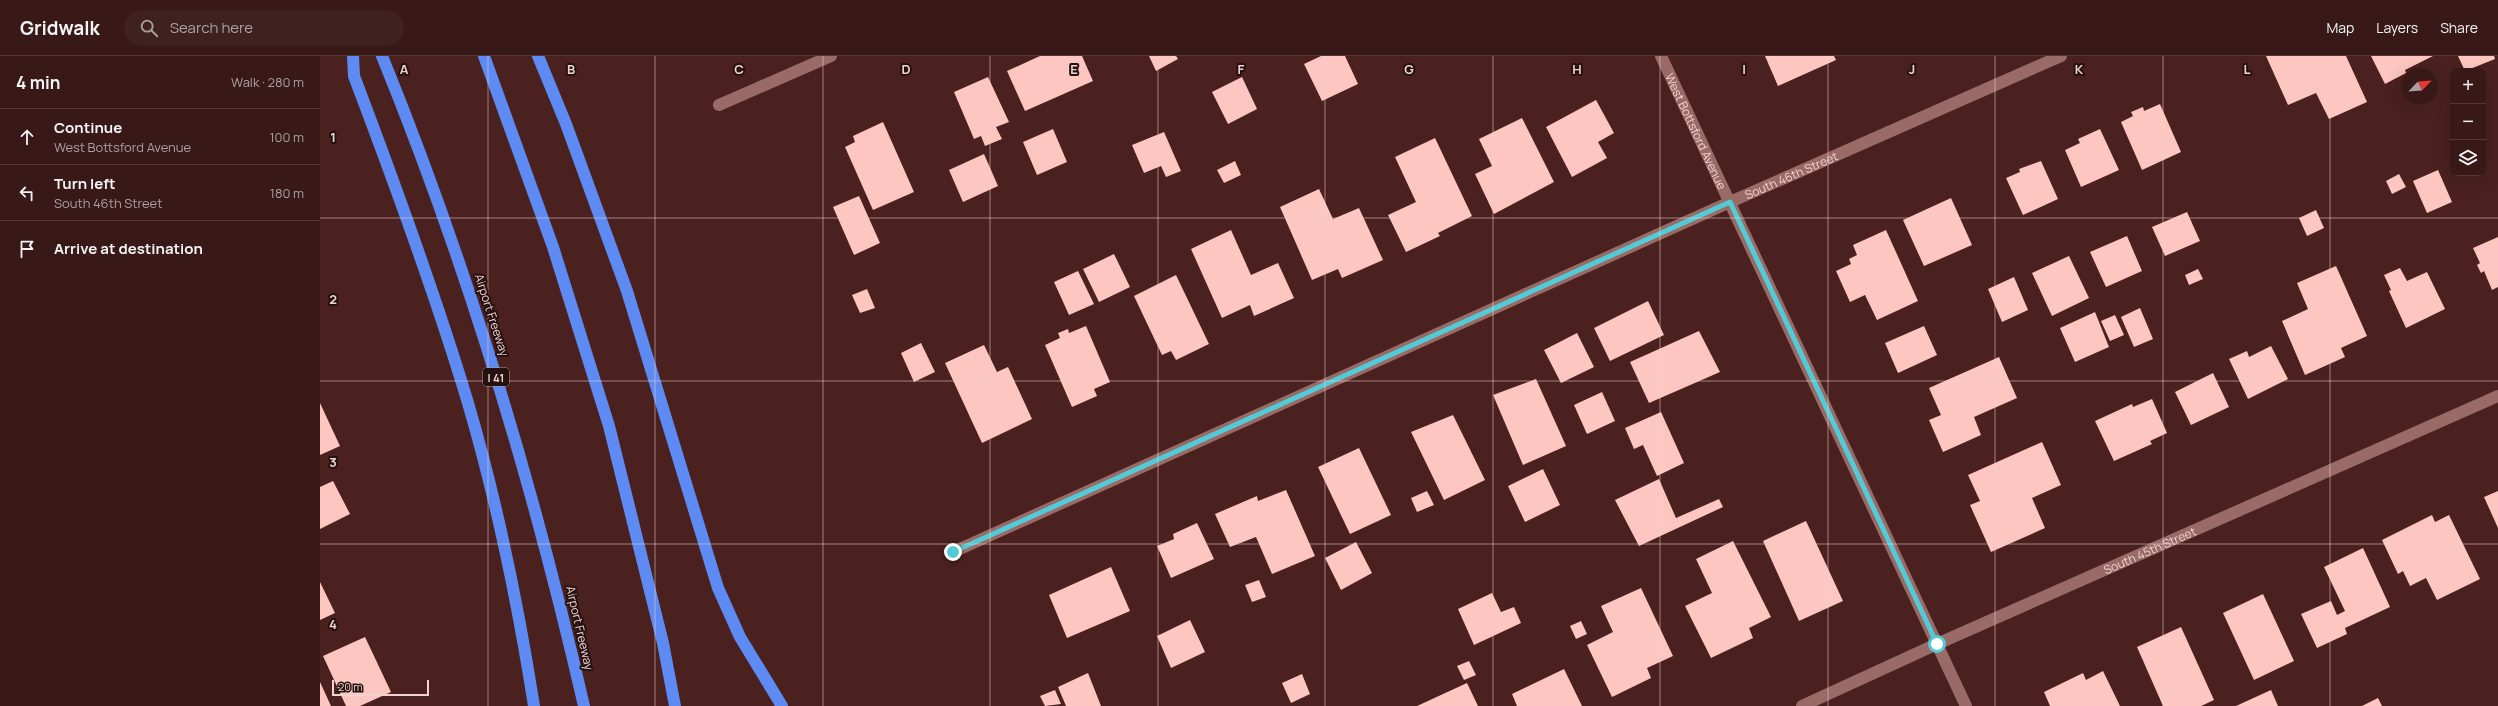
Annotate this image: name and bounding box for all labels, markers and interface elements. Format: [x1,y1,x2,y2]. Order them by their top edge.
search box [124,10,404,46]
text: Gridwalk [20,15,100,41]
icon: search [138,17,160,39]
text: Search here [170,17,253,38]
text: Map [2326,18,2354,37]
text: Layers [2376,18,2418,37]
text: Share [2440,18,2478,37]
text: A [400,60,409,78]
text: B [567,60,575,78]
text: C [734,60,744,78]
text: D [901,60,911,78]
text: E [1070,60,1078,78]
text: F [1238,60,1245,78]
text: G [1404,60,1414,78]
text: H [1572,60,1582,78]
text: I [1742,60,1746,78]
text: J [1909,60,1915,78]
text: K [2075,60,2084,78]
text: L [2244,60,2251,78]
north arrow [2402,68,2438,104]
map controls [2450,68,2486,176]
button: + [2450,68,2486,104]
street label: West Bottsford Avenue [1662,70,1731,192]
text: 4 min [16,71,60,94]
text: Walk · 280 m [231,73,304,91]
button: − [2450,104,2486,140]
text: Continue [54,117,122,138]
icon: ahead [16,126,38,148]
text: 100 m [269,128,304,146]
text: 1 [330,128,336,146]
text: West Bottsford Avenue [54,138,191,156]
button: layers [2450,140,2486,176]
street label: South 46th Street [1742,147,1841,203]
text: Turn left [54,173,116,194]
icon: left [16,182,38,204]
text: 180 m [270,184,304,202]
text: South 46th Street [54,194,162,212]
icon: arrive [16,238,38,260]
text: Arrive at destination [54,238,203,259]
street label: Airport Freeway [471,271,514,359]
text: 2 [329,290,337,308]
road number: I 41 [483,368,509,386]
text: 3 [329,453,337,471]
street label: South 45th Street [2101,522,2199,578]
route end [944,543,962,561]
street label: Airport Freeway [562,584,598,672]
text: 4 [329,615,337,633]
route start [1928,635,1946,653]
scale bar [332,678,429,697]
text: 20 m [338,679,363,694]

